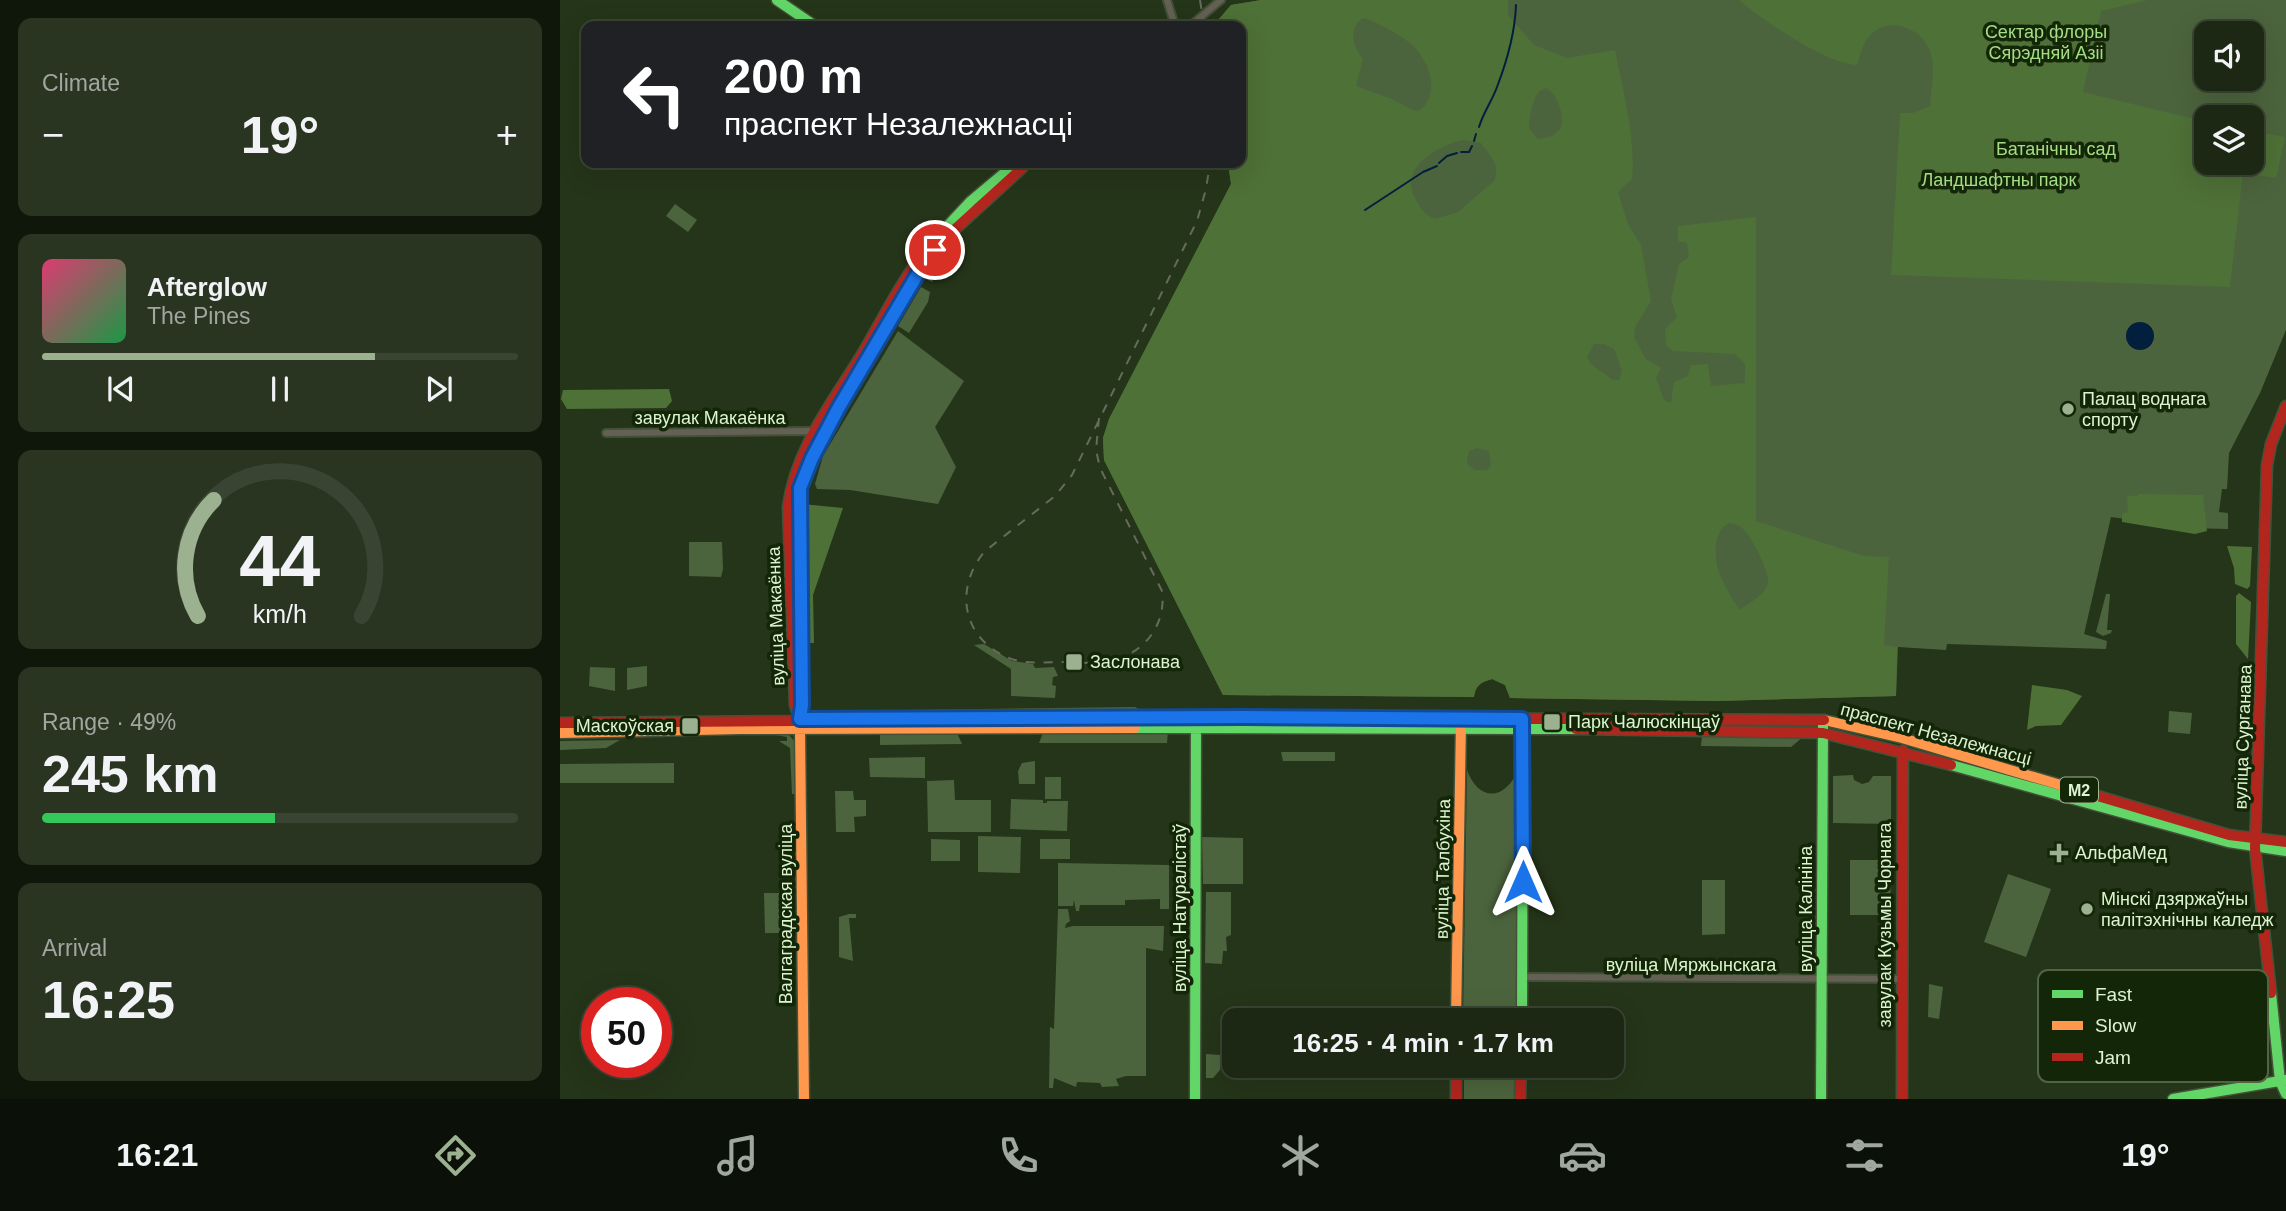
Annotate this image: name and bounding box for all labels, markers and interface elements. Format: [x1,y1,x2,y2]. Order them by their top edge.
map controls [2194,21,2264,175]
button: sound [2194,21,2264,91]
park label: Сектар флоры Сярэдняй Азіі [1985,22,2107,63]
icon: left [609,49,700,140]
text: 200 m [724,49,863,103]
text: Climate [42,70,120,96]
button: layers [2194,105,2264,175]
text: 19° [241,106,319,164]
text: праспект Незалежнасці [724,106,1073,142]
text: − [42,114,64,156]
text: + [496,114,518,156]
park label: Батанічны сад [1996,139,2117,159]
park label: Ландшафтны парк [1922,170,2077,190]
pin [905,220,965,280]
icon: arrive [916,231,954,269]
text: Afterglow [147,272,267,302]
text: The Pines [147,303,251,329]
icon: previous [102,370,140,408]
icon: pause [261,370,299,408]
icon: next [420,370,458,408]
place label: Палац воднага спорту [2082,389,2207,430]
marker: Палац воднага спорту [2060,401,2076,417]
street label: завулак Макаёнка [634,408,787,428]
text: 44 [240,520,321,601]
street label: вуліца Макаёнка [764,545,788,686]
text: km/h [253,599,307,627]
marker: Заслонава [1064,652,1084,672]
place label: Заслонава [1090,652,1181,672]
street label: вуліца Сурганава [2230,663,2256,810]
street label: праспект Незалежнасці [1839,699,2033,769]
text: Range · 49% [42,709,176,735]
marker: Парк Чалюскінцаў [1542,712,1562,732]
place label: Парк Чалюскінцаў [1568,712,1720,732]
place label: Маскоўская [576,716,674,736]
marker: Маскоўская [680,716,700,736]
text: 245 km [42,745,218,803]
road number: М2 [2060,778,2098,803]
street label: вуліца Талбухіна [1432,798,1454,939]
street label: завулак Кузьмы Чорнага [1875,822,1895,1028]
street label: Валгаградская вуліца [776,823,796,1004]
street label: вуліца Натуралістаў [1170,824,1190,992]
marker: АльфаМед [2049,843,2069,863]
place label: АльфаМед [2075,843,2168,863]
position arrow [1486,845,1560,919]
street label: вуліца Калініна [1796,845,1816,972]
place label: Мінскі дзяржаўны палітэхнічны каледж [2101,889,2274,930]
marker: Мінскі дзяржаўны палітэхнічны каледж [2079,901,2095,917]
text: Arrival [42,935,107,961]
street label: вуліца Мяржынскага [1606,955,1777,975]
legend [2038,970,2268,1082]
text: 16:25 [42,971,175,1029]
text: Fast [2095,984,2133,1005]
speed limit sign: 50 [581,987,672,1078]
text: Slow [2095,1015,2136,1036]
text: 16:25 · 4 min · 1.7 km [1292,1028,1554,1058]
text: Jam [2095,1047,2131,1068]
icon: directions [431,1131,480,1180]
icon: music [713,1131,762,1180]
icon: phone [994,1131,1043,1180]
icon: climate [1276,1131,1325,1180]
icon: car [1558,1131,1607,1180]
icon: filters [1840,1131,1889,1180]
text: 16:21 [116,1137,198,1173]
text: 19° [2121,1137,2170,1173]

